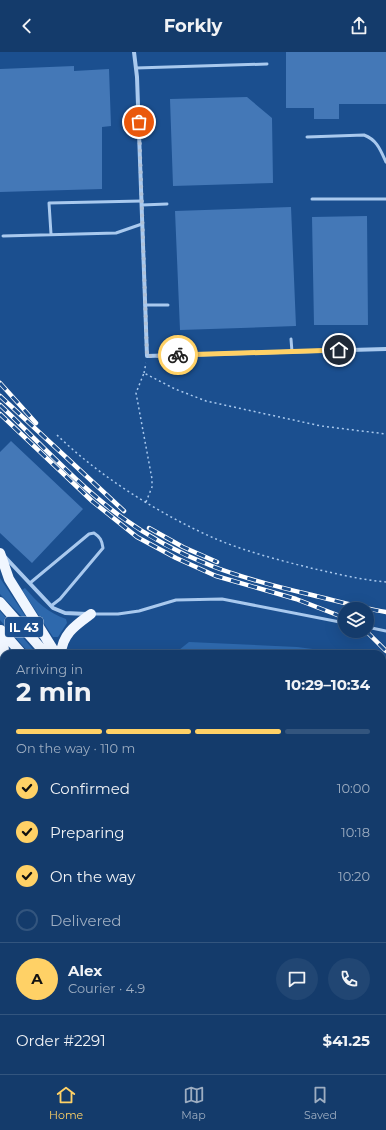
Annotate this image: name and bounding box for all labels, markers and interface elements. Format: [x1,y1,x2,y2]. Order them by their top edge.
icon: back [16,15,38,37]
text: Forkly [164,15,222,37]
icon: share [348,15,370,37]
pin [122,105,156,139]
icon: bag [128,111,150,133]
pin [322,333,356,367]
courier [158,335,198,375]
icon: home [328,339,350,361]
icon: bike [167,344,189,366]
map controls [338,602,374,638]
button: layers [338,602,374,638]
road number: IL 43 [5,617,43,637]
text: Arriving in [16,661,83,677]
text: 10:29–10:34 [285,675,370,694]
text: 2 min [16,676,92,708]
text: On the way · 110 m [16,740,135,756]
icon: check [16,777,38,799]
text: Confirmed [50,779,130,798]
text: 10:00 [337,780,370,796]
icon: check [16,821,38,843]
text: Preparing [50,823,125,842]
text: 10:18 [341,824,370,840]
icon: check [16,865,38,887]
text: On the way [50,867,135,886]
text: 10:20 [338,868,370,884]
text: Delivered [50,911,122,930]
button: chat [276,958,318,1000]
button: phone [328,958,370,1000]
text: Alex [68,961,102,980]
text: A [31,969,43,988]
text: Courier · 4.9 [68,980,145,996]
text: Order #2291 [16,1031,106,1050]
text: $41.25 [323,1031,370,1050]
tab: Home [49,1084,83,1122]
tab: Map [181,1084,206,1122]
tab: Saved [304,1084,337,1122]

